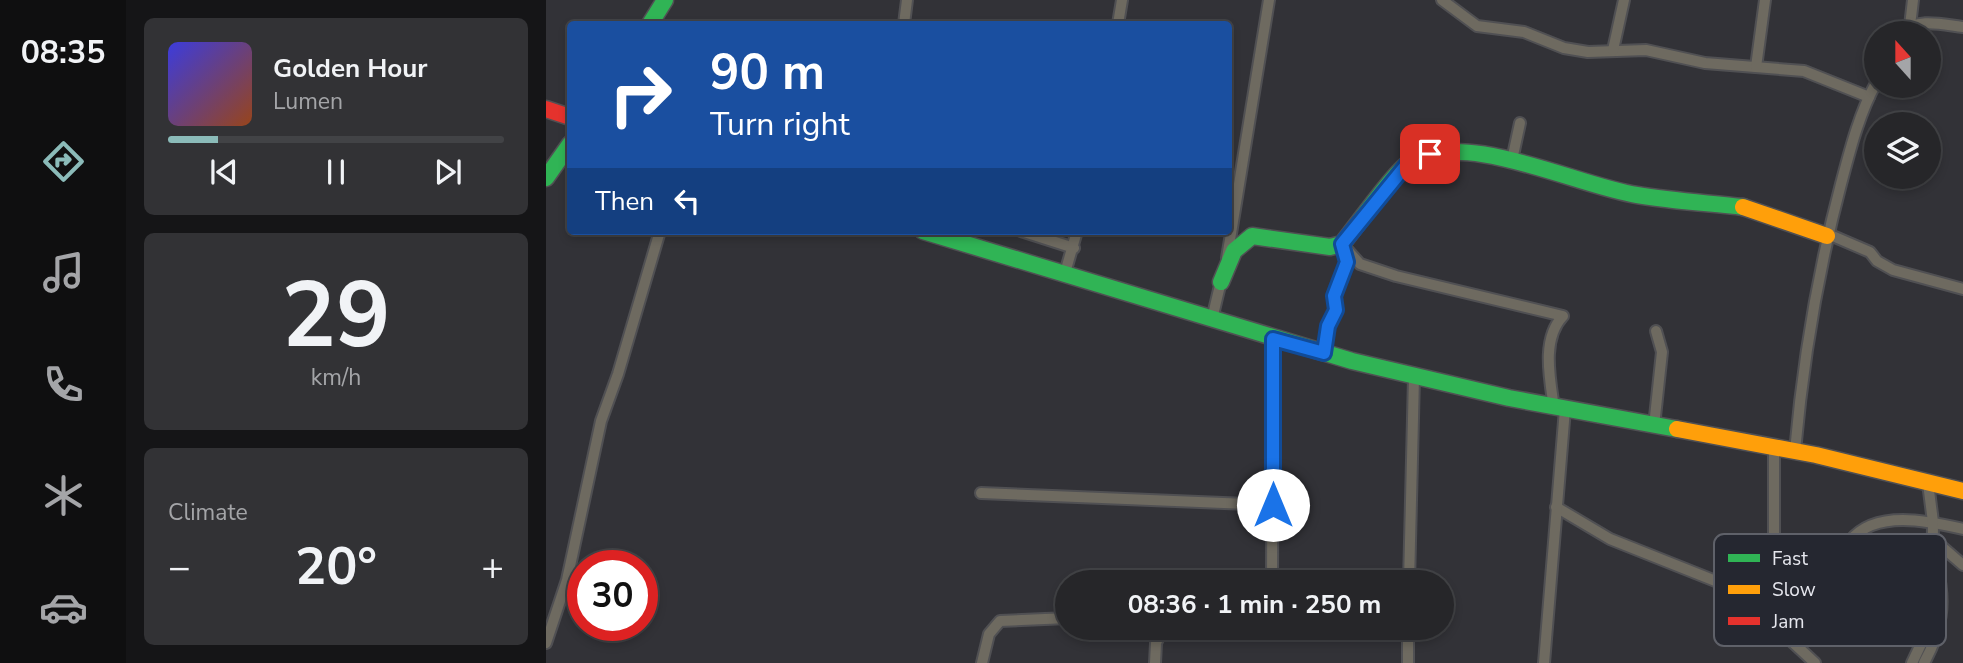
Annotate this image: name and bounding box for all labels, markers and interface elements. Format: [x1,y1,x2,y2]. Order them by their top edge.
north arrow [1864,21,1941,98]
map controls [1864,21,1941,189]
text: 08:35 [21,31,105,74]
text: 90 m [710,39,825,106]
icon: right [595,49,686,140]
text: Golden Hour [273,51,428,86]
text: Lumen [273,86,343,117]
text: Turn right [710,103,850,146]
button: layers [1864,112,1941,189]
pin [1400,124,1460,184]
icon: arrive [1411,135,1449,173]
icon: directions [39,137,88,186]
icon: previous [205,153,243,191]
icon: pause [317,153,355,191]
icon: next [429,153,467,191]
icon: left [668,182,706,220]
text: Then [595,184,654,219]
icon: music [39,248,88,297]
text: 29 [281,254,391,378]
icon: phone [39,360,88,409]
text: km/h [311,362,361,393]
position arrow [1236,468,1310,542]
icon: climate [39,471,88,520]
text: Climate [168,497,248,528]
text: 20° [295,531,377,602]
legend [1714,534,1946,646]
text: − [168,542,191,593]
text: + [481,542,504,593]
text: Fast [1772,546,1808,572]
speed limit sign: 30 [567,550,658,641]
text: Slow [1772,577,1816,603]
icon: car [39,583,88,632]
text: 08:36 · 1 min · 250 m [1128,587,1381,622]
text: Jam [1771,609,1805,635]

